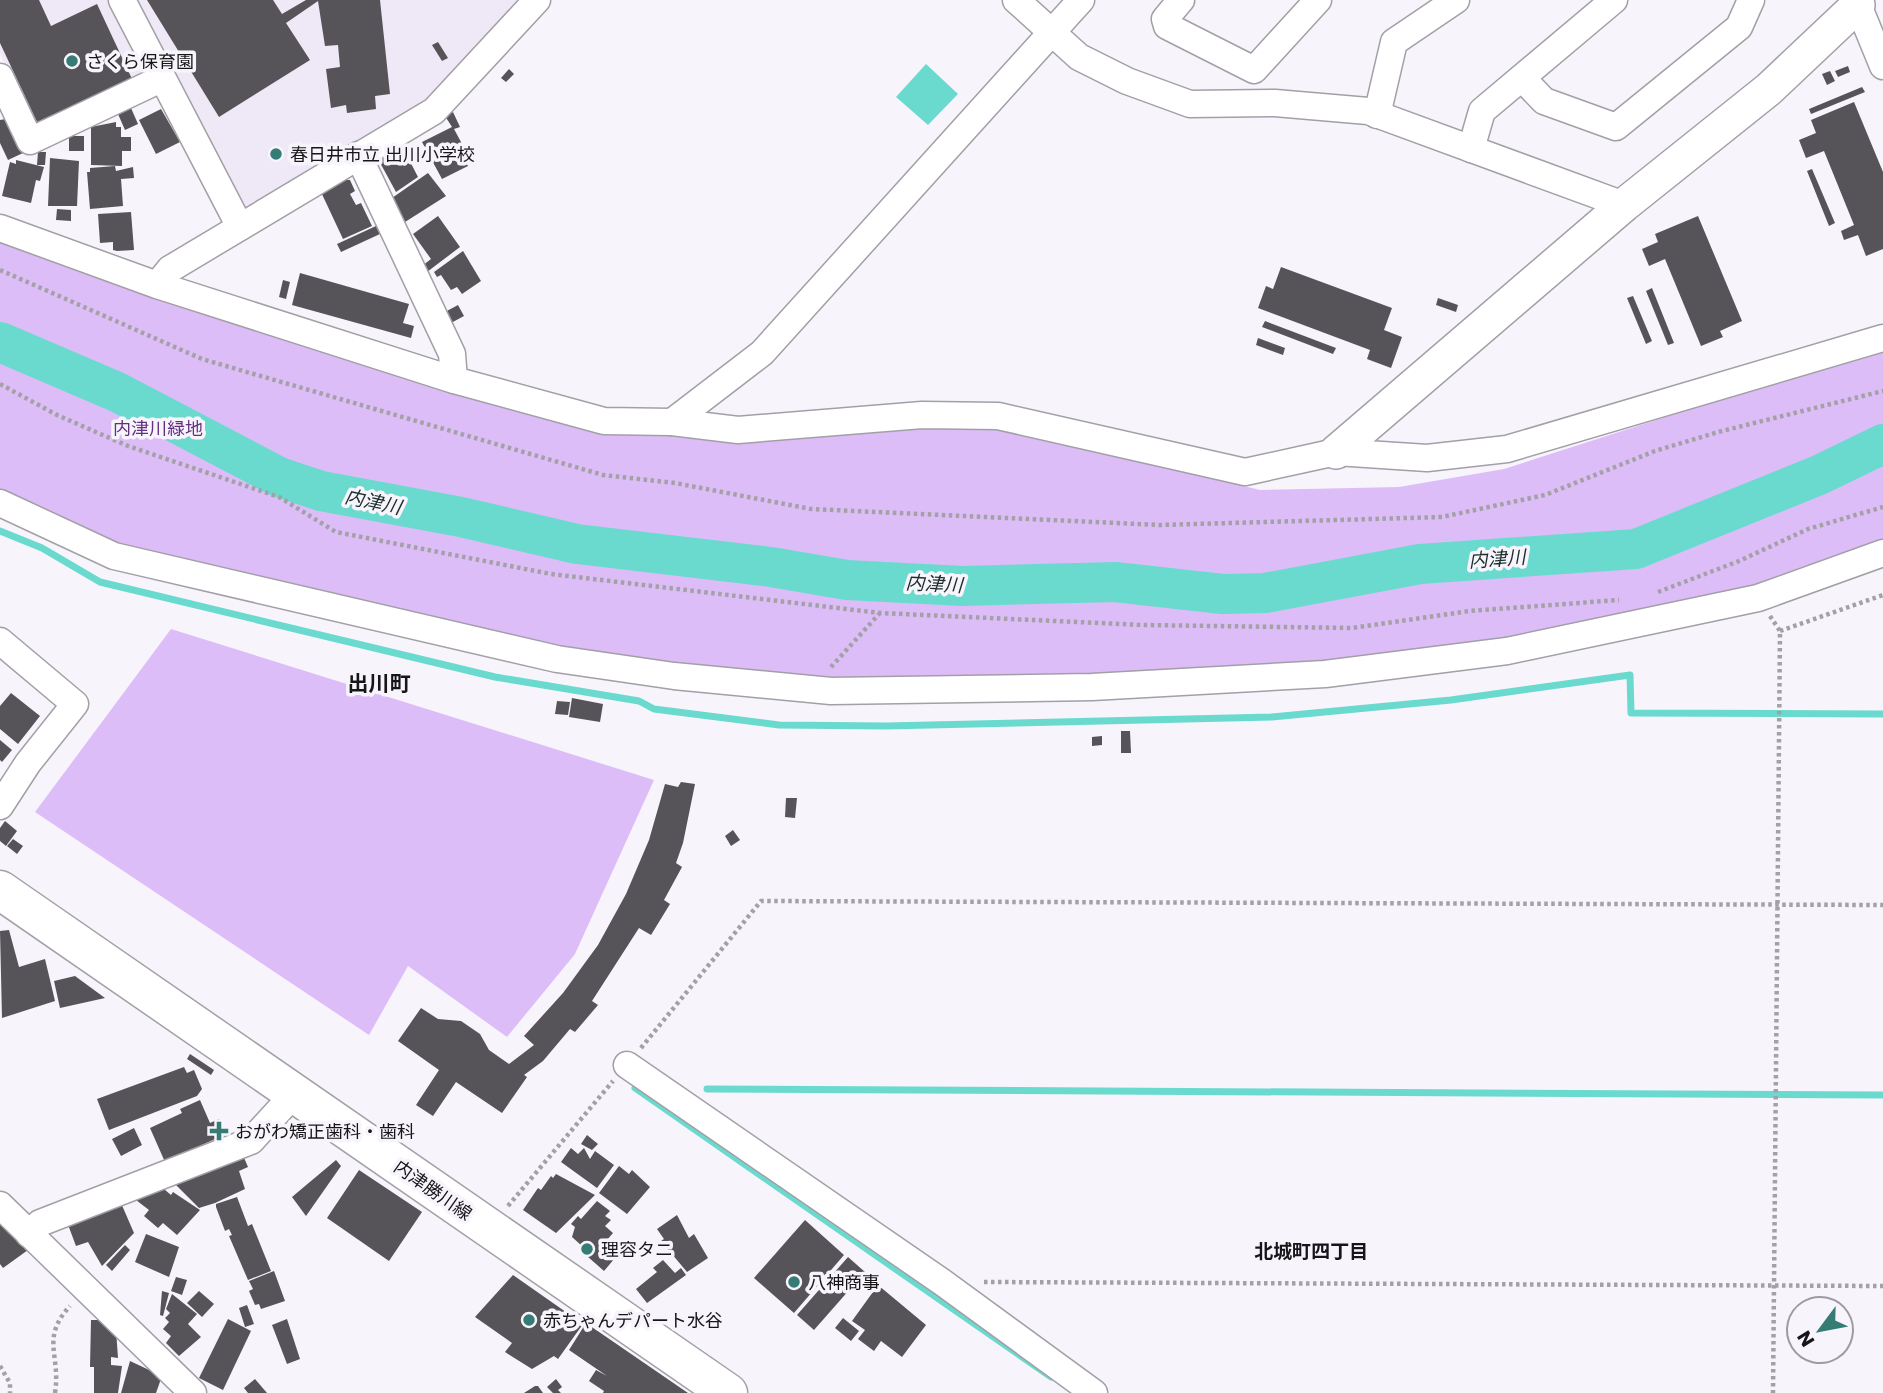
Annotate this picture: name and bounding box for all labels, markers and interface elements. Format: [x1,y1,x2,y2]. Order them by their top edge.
place label: さくら保育園 [86,49,194,74]
marker: さくら保育園 [64,53,80,69]
place label: 春日井市立 出川小学校 [290,142,475,167]
marker: 春日井市立 出川小学校 [268,146,284,162]
park label: 内津川緑地 [113,416,203,441]
water label: 内津川 [342,483,406,522]
water label: 内津川 [1468,543,1528,574]
water label: 内津川 [905,569,965,599]
district label: 出川町 [348,669,411,698]
place label: おがわ矯正歯科・歯科 [235,1119,415,1144]
marker: おがわ矯正歯科・歯科 [209,1121,229,1141]
street label: 内津勝川線 [389,1154,477,1226]
place label: 理容タニ [601,1237,673,1262]
district label: 北城町四丁目 [1254,1238,1368,1265]
marker: 理容タニ [579,1241,595,1257]
place label: 八神商事 [808,1270,880,1295]
marker: 八神商事 [786,1274,802,1290]
north arrow [1785,1295,1855,1365]
place label: 赤ちゃんデパート水谷 [543,1308,723,1333]
marker: 赤ちゃんデパート水谷 [521,1312,537,1328]
text: N [1791,1326,1821,1352]

